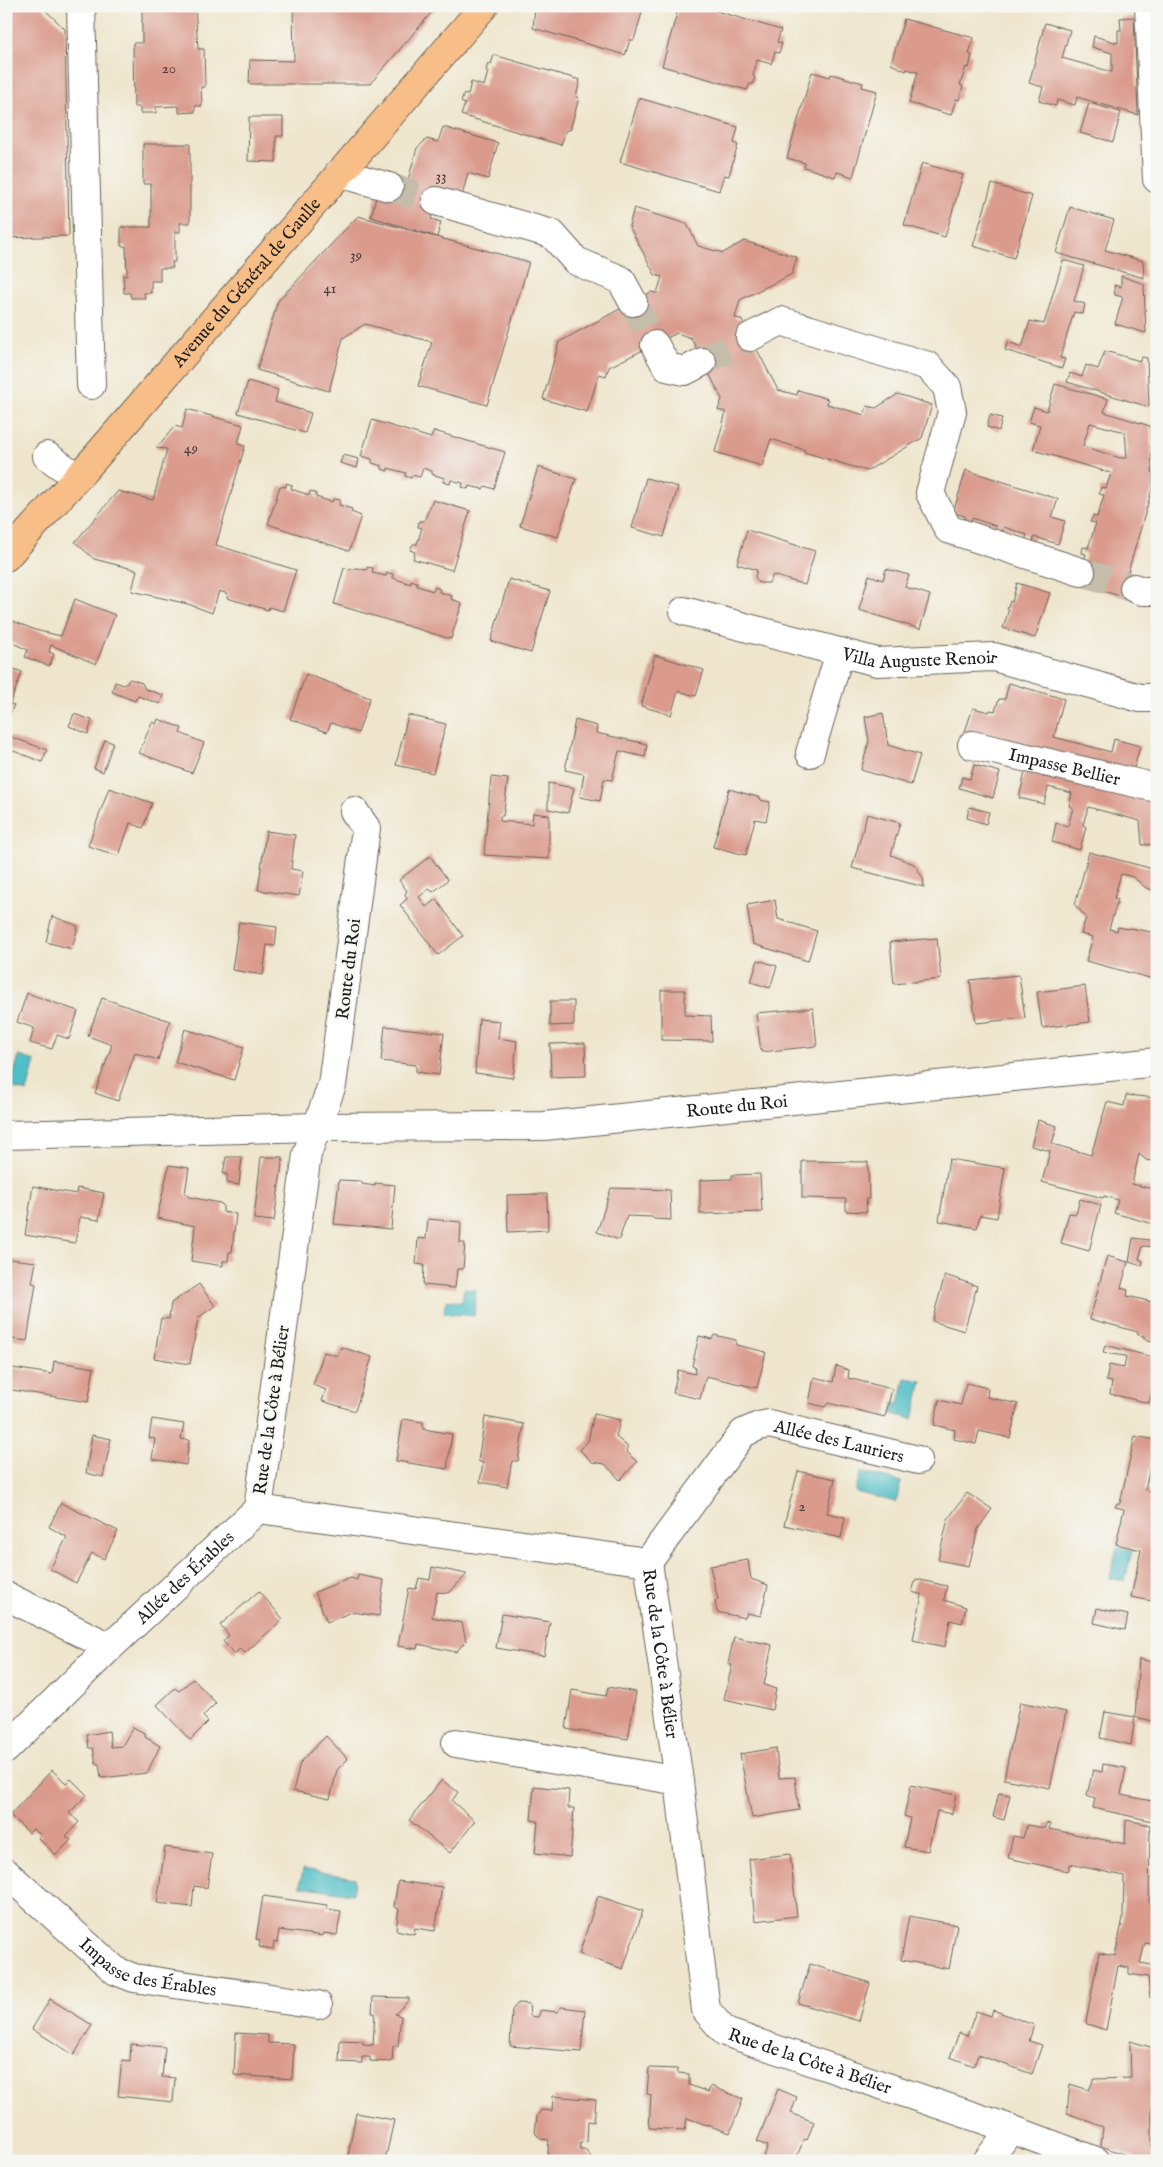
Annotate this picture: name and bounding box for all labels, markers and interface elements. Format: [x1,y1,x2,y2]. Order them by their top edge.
house number: 20 [162,59,176,78]
house number: 33 [435,167,447,186]
street label: Avenue du Général de Gaulle [167,194,327,374]
house number: 39 [350,246,362,265]
house number: 41 [324,279,336,298]
house number: 49 [184,439,198,458]
street label: Villa Auguste Renoir [838,643,1000,675]
street label: Impasse Bellier [1006,744,1123,792]
street label: Route du Roi [332,917,367,1021]
street label: Route du Roi [685,1091,789,1124]
street label: Rue de la Côte à Bélier [249,1324,296,1496]
street label: Allée des Lauriers [770,1415,906,1469]
house number: 2 [798,1497,806,1516]
street label: Allée des Érables [131,1527,240,1631]
street label: Rue de la Côte à Bélier [636,1568,683,1741]
street label: Impasse des Érables [73,1933,218,2003]
street label: Rue de la Côte à Bélier [725,2024,895,2101]

